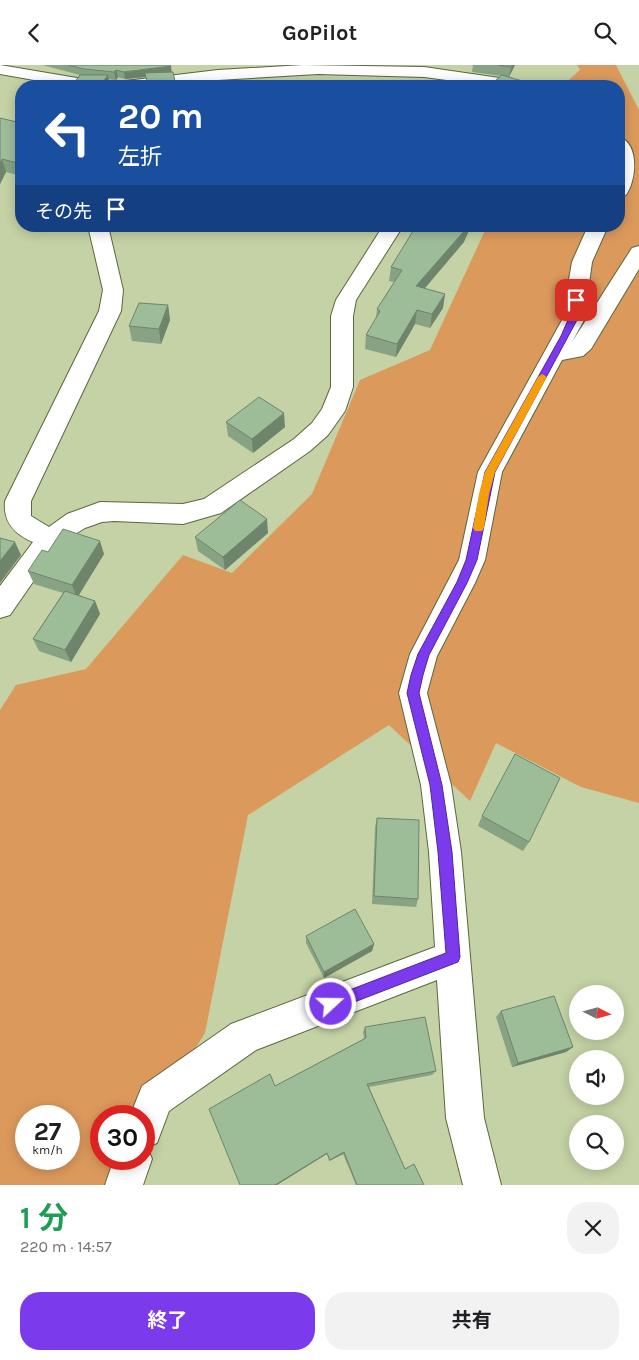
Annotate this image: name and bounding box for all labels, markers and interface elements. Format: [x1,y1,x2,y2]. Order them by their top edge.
icon: back [20,19,48,47]
icon: search [591,19,619,47]
text: GoPilot [282,20,357,46]
text: 20 m [118,96,203,137]
icon: left [35,100,100,165]
text: 左折 [118,144,162,170]
icon: arrive [102,195,130,223]
text: その先 [35,201,92,223]
pin [555,279,597,321]
icon: arrive [562,286,590,314]
position arrow [304,977,356,1029]
north arrow [569,985,624,1040]
map controls [569,985,624,1170]
button: sound [569,1050,624,1105]
speed limit sign: 30 [90,1105,155,1170]
button: search [569,1115,624,1170]
text: 27 [34,1117,61,1146]
text: km/h [32,1143,63,1157]
text: 1 分 [20,1200,68,1236]
button: close [567,1202,619,1254]
text: 220 m · 14:57 [20,1237,112,1256]
button: 終了 [20,1292,315,1350]
button: 共有 [325,1292,619,1350]

